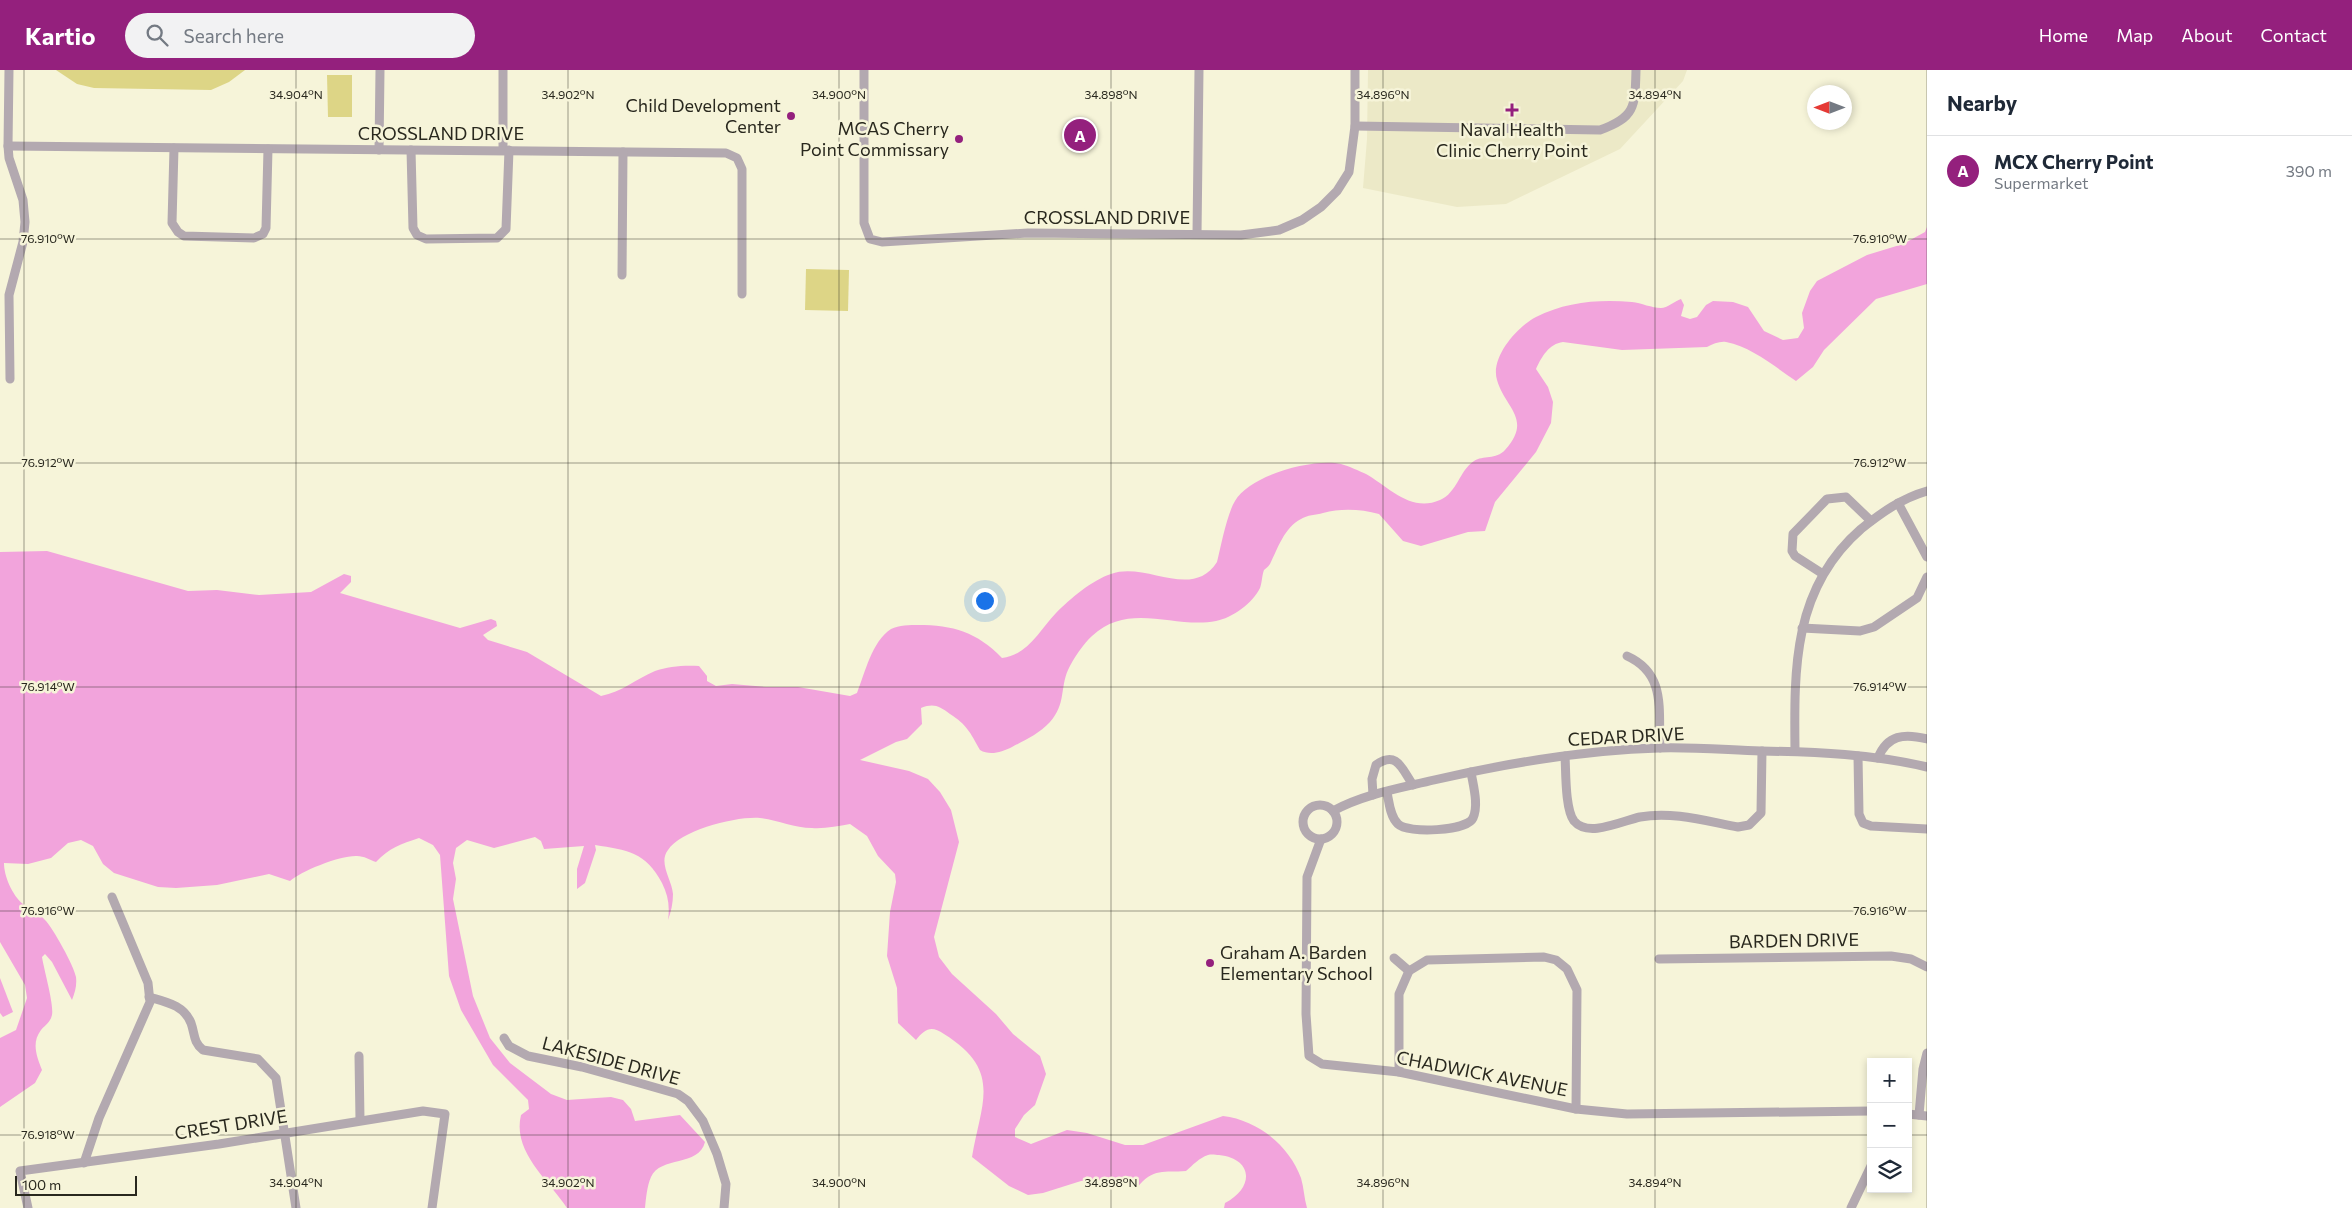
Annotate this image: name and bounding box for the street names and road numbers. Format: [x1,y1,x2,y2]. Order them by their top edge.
street label: CROSSLAND DRIVE [358,122,524,144]
street label: CROSSLAND DRIVE [1024,206,1190,228]
street label: CEDAR DRIVE [1567,722,1685,750]
street label: BARDEN DRIVE [1729,928,1859,952]
street label: LAKESIDE DRIVE [540,1031,683,1089]
street label: CHADWICK AVENUE [1395,1046,1570,1100]
street label: CREST DRIVE [173,1104,289,1144]

